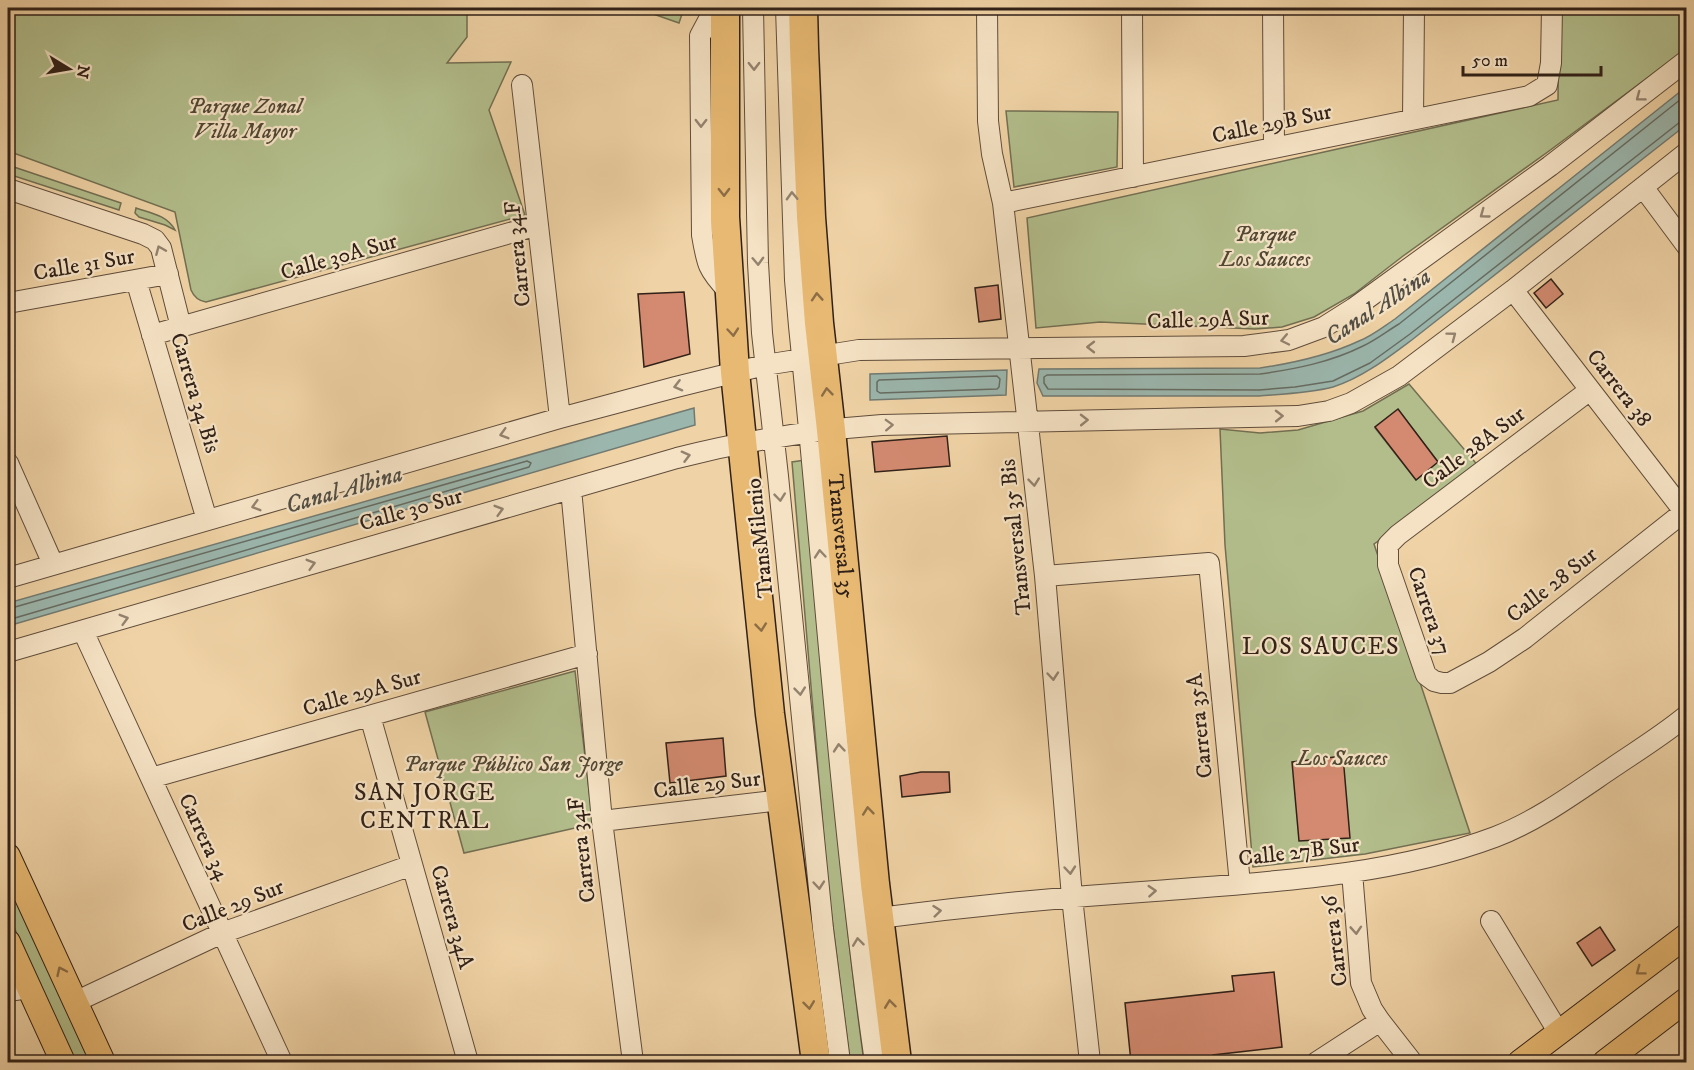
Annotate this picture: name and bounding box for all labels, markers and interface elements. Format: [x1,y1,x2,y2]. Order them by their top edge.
north arrow [39,39,99,99]
scale bar [1463,39,1601,77]
text: 50 m [1472,50,1508,72]
one-way arrow [747,61,760,70]
text: N [72,63,94,80]
one-way arrow [1636,89,1647,100]
park label: Parque Zonal Villa Mayor [188,93,305,145]
street label: Calle 29B Sur [1210,98,1335,150]
one-way arrow [695,118,707,127]
one-way arrow [718,187,731,196]
one-way arrow [785,191,798,200]
street label: Carrera 34F [499,199,537,308]
one-way arrow [1480,207,1491,218]
park label: Parque Los Sauces [1218,221,1312,273]
street label: Calle 30A Sur [278,227,401,287]
street label: Calle 31 Sur [31,243,138,287]
one-way arrow [155,246,167,257]
one-way arrow [752,256,765,265]
water label: Canal Albina [1319,262,1437,352]
one-way arrow [811,293,824,302]
street label: Calle 29A Sur [1147,304,1270,336]
one-way arrow [726,328,739,337]
street label: Carrera 34 Bis [164,330,226,456]
one-way arrow [1280,332,1290,345]
one-way arrow [1446,333,1457,344]
one-way arrow [1086,341,1095,353]
street label: Carrera 38 [1580,344,1658,432]
one-way arrow [673,379,684,391]
one-way arrow [821,388,834,397]
street label: Calle 28A Sur [1417,400,1531,495]
one-way arrow [1275,410,1284,422]
one-way arrow [1080,414,1089,426]
one-way arrow [885,419,894,431]
one-way arrow [499,427,510,439]
one-way arrow [681,450,691,463]
street label: Transversal 35 Bis [994,458,1038,616]
water label: Canal Albina [282,459,406,521]
street label: Transversal 35 [822,473,861,600]
street label: TransMilenio [740,477,780,599]
one-way arrow [1027,478,1040,487]
street label: Calle 30 Sur [356,482,466,538]
one-way arrow [773,492,786,502]
one-way arrow [251,499,262,511]
one-way arrow [493,505,504,517]
street label: Calle 28 Sur [1501,541,1603,629]
one-way arrow [814,549,827,559]
one-way arrow [306,559,316,571]
street label: Carrera 37 [1401,563,1457,659]
one-way arrow [118,614,129,626]
one-way arrow [754,623,767,632]
district label: LOS SAUCES [1242,632,1400,662]
street label: Calle 29A Sur [300,663,425,723]
street label: Carrera 35A [1181,671,1219,780]
one-way arrow [1046,672,1059,681]
one-way arrow [793,687,806,696]
one-way arrow [832,744,845,753]
park label: Los Sauces [1295,745,1389,772]
park label: Parque Público San Jorge [404,751,623,779]
street label: Calle 29 Sur [652,765,763,805]
district label: SAN JORGE CENTRAL [354,778,496,836]
street label: Carrera 34 [172,789,236,886]
street label: Carrera 34F [562,795,602,904]
one-way arrow [862,806,875,815]
street label: Calle 27B Sur [1237,831,1362,873]
street label: Carrera 34A [424,862,480,973]
one-way arrow [1063,866,1076,875]
street label: Calle 29 Sur [178,873,289,939]
one-way arrow [812,881,825,890]
one-way arrow [1147,885,1157,898]
street label: Carrera 36 [1316,892,1354,988]
one-way arrow [932,905,942,918]
one-way arrow [1349,925,1362,935]
one-way arrow [853,938,865,947]
one-way arrow [1636,964,1647,975]
one-way arrow [56,967,68,978]
one-way arrow [884,1000,896,1009]
one-way arrow [802,1001,815,1010]

